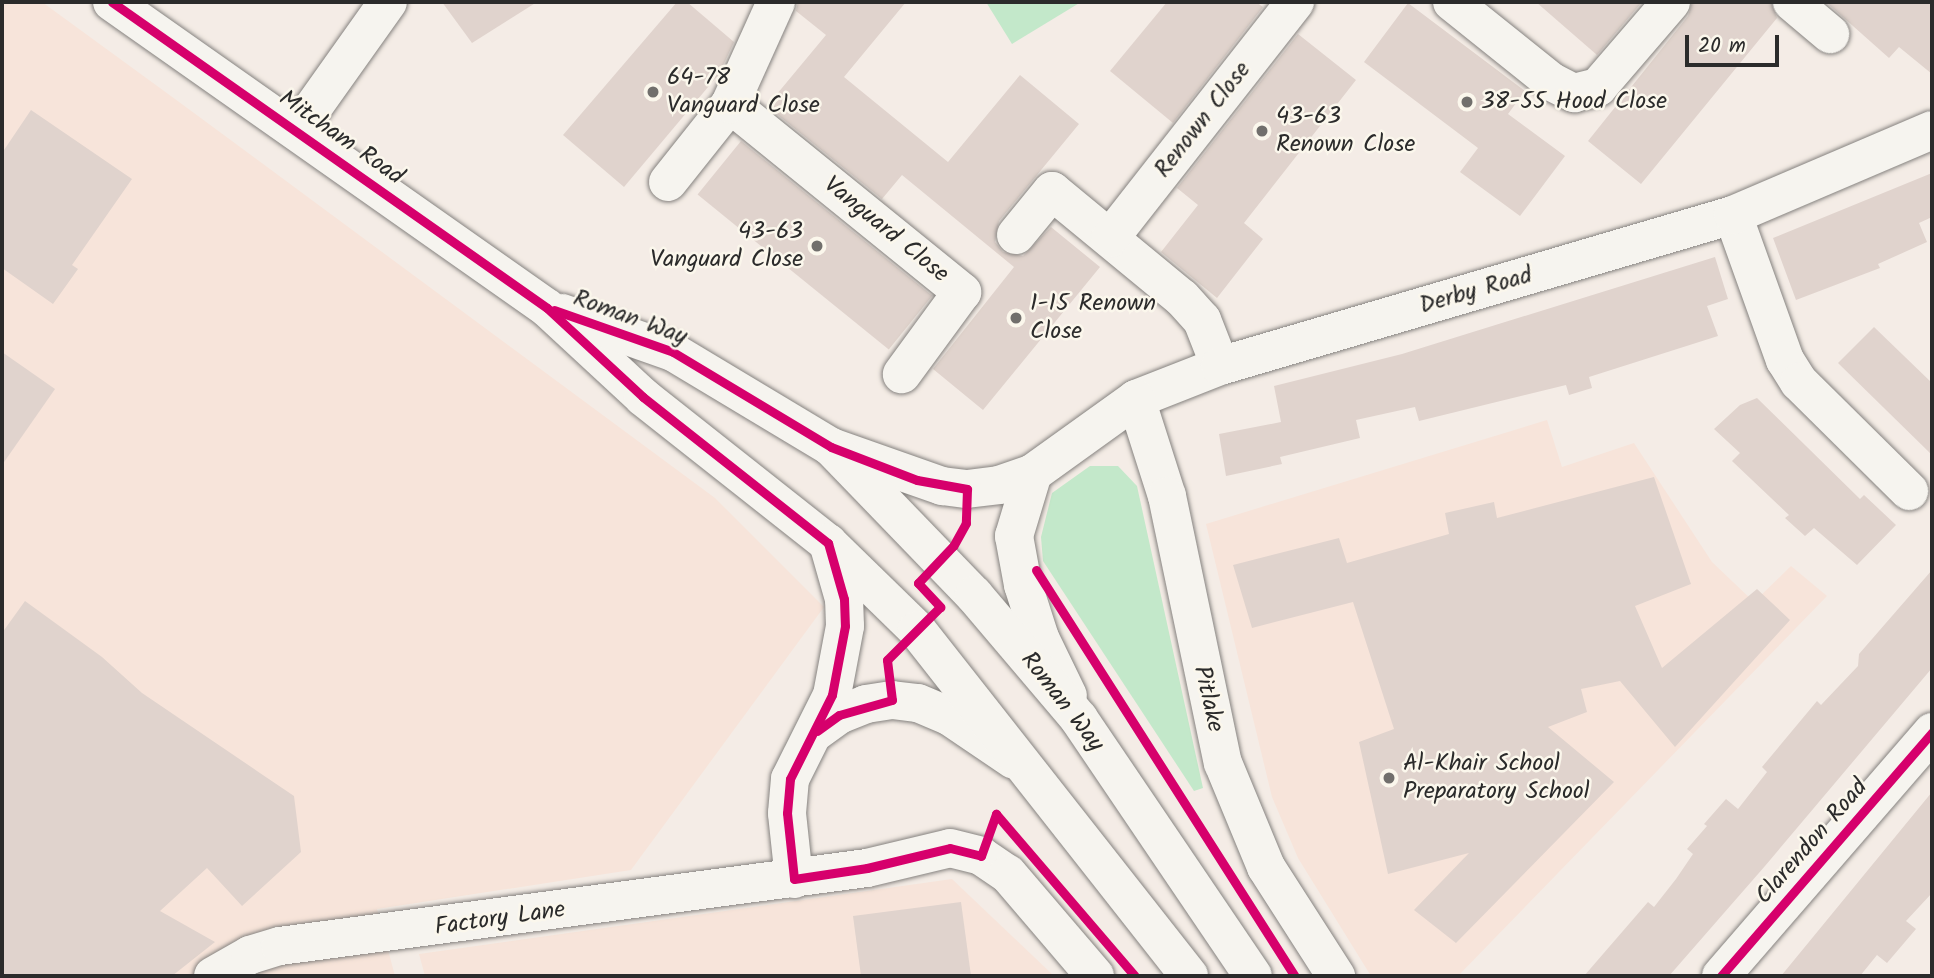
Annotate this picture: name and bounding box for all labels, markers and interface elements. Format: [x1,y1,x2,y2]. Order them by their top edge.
scale bar [1689,21,1784,65]
text: 20 m [1698,30,1746,63]
street label: Renown Close [1149,56,1257,184]
place label: 64-78 Vanguard Close [667,64,820,120]
street label: Mitcham Road [273,84,409,192]
marker: 64-78 Vanguard Close [645,84,661,100]
place label: 38-55 Hood Close [1481,88,1667,116]
marker: 38-55 Hood Close [1459,94,1475,110]
place label: 43-63 Renown Close [1276,103,1415,159]
marker: 43-63 Renown Close [1254,123,1270,139]
street label: Vanguard Close [818,171,954,289]
place label: 43-63 Vanguard Close [650,218,803,274]
marker: 43-63 Vanguard Close [809,238,825,254]
street label: Derby Road [1416,261,1536,321]
street label: Roman Way [569,284,691,352]
place label: 1-15 Renown Close [1030,290,1156,346]
marker: 1-15 Renown Close [1008,310,1024,326]
street label: Roman Way [1014,646,1110,758]
street label: Pitlake [1186,663,1230,735]
place label: Al-Khair School Preparatory School [1403,750,1590,806]
marker: Al-Khair School Preparatory School [1381,770,1397,786]
street label: Clarendon Road [1750,774,1874,910]
street label: Factory Lane [433,896,567,942]

